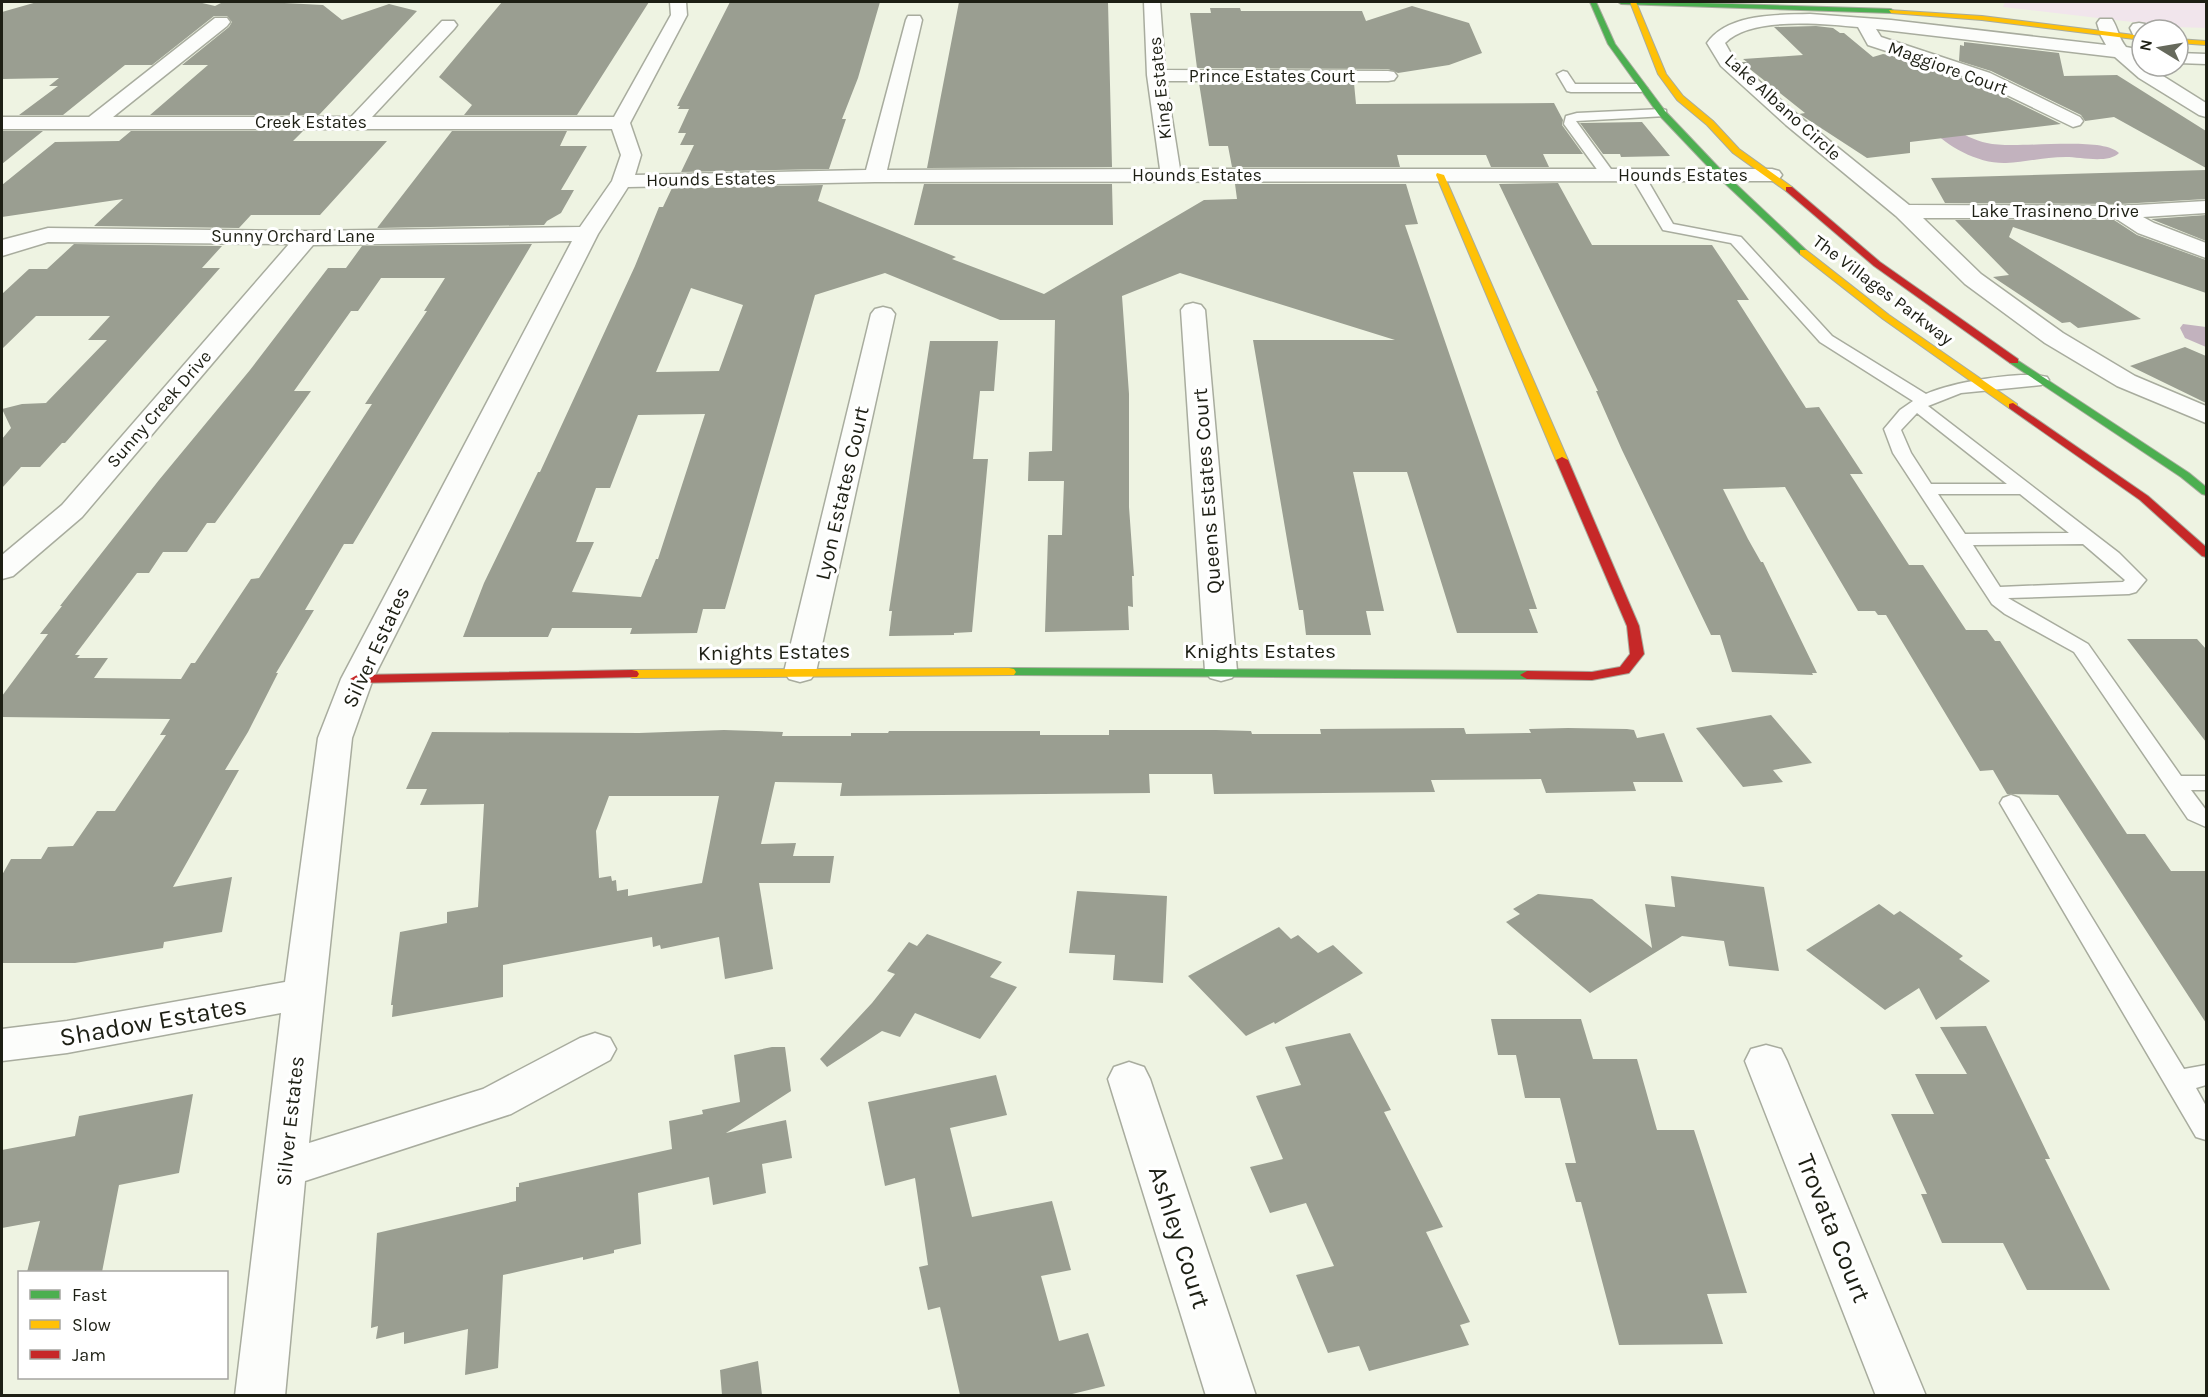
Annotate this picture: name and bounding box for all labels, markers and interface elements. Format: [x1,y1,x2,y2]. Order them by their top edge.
north arrow [2130,18,2190,78]
street label: King Estates [1144,35,1176,141]
street label: Maggiore Court [1885,36,2011,100]
text: N [2135,38,2156,53]
street label: Lake Albano Circle [1720,49,1846,165]
street label: Prince Estates Court [1189,65,1356,87]
street label: Creek Estates [255,111,367,133]
street label: Hounds Estates [1132,164,1262,186]
street label: Hounds Estates [1618,164,1748,186]
street label: Hounds Estates [646,167,776,191]
street label: Lake Trasineno Drive [1971,200,2139,222]
street label: Sunny Orchard Lane [211,225,375,247]
street label: The Villages Parkway [1809,230,1958,350]
street label: Sunny Creek Drive [102,346,216,472]
street label: Queens Estates Court [1188,387,1226,595]
street label: Lyon Estates Court [810,404,874,582]
street label: Silver Estates [337,583,415,711]
street label: Knights Estates [698,639,850,665]
street label: Knights Estates [1184,639,1336,663]
street label: Shadow Estates [57,990,249,1053]
street label: Silver Estates [271,1055,309,1187]
street label: Trovata Court [1790,1149,1877,1307]
street label: Ashley Court [1142,1162,1217,1313]
legend [18,1271,228,1379]
text: Fast [72,1284,107,1306]
text: Slow [72,1314,111,1336]
text: Jam [72,1344,106,1366]

